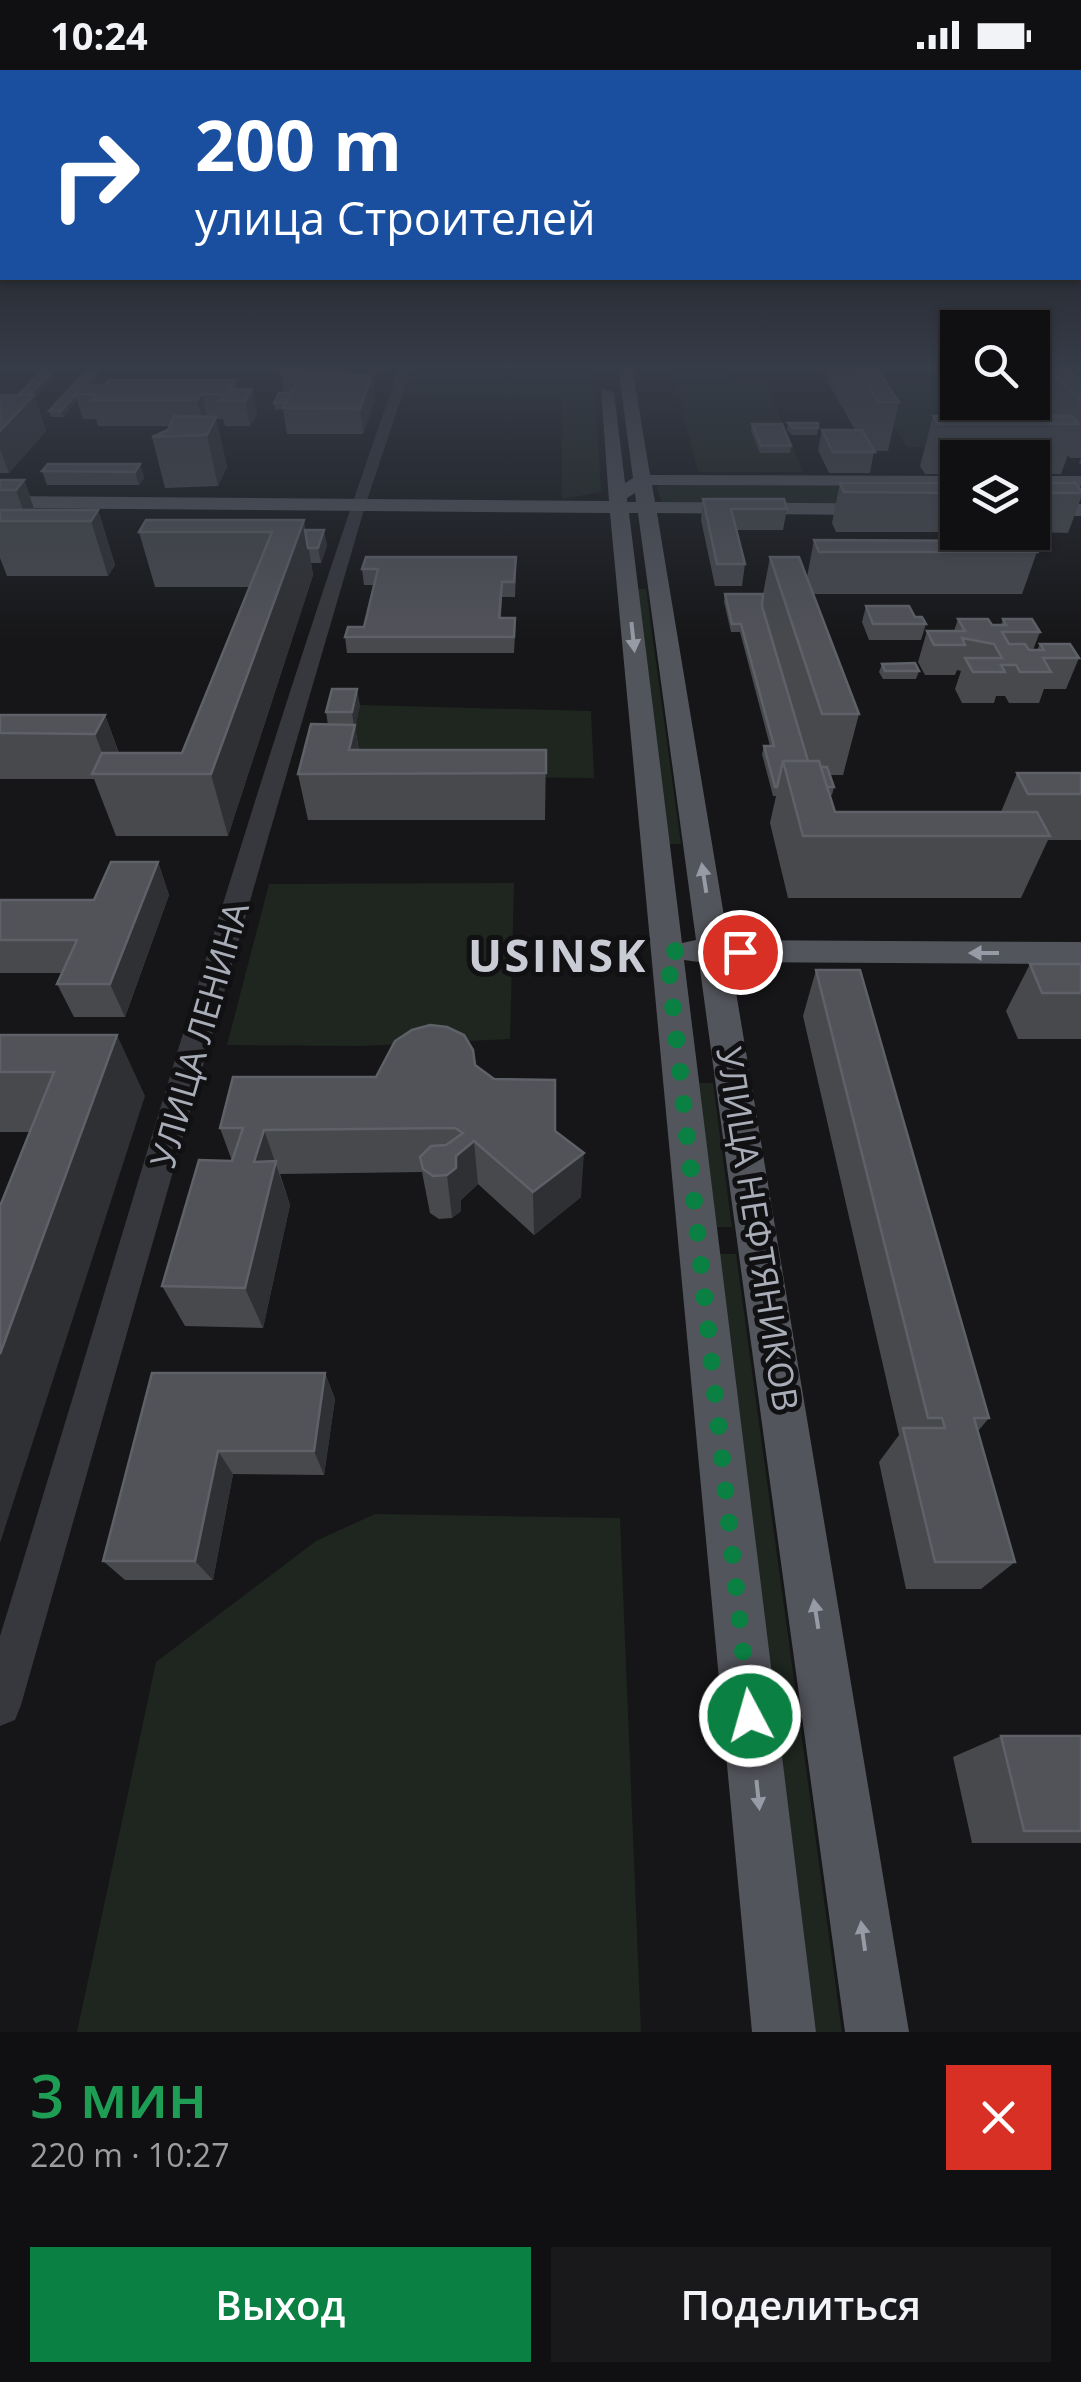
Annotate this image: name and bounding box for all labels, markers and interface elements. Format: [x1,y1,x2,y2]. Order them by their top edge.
text: 10:24 [50,9,148,61]
text: 200 m [195,96,402,192]
icon: right [30,110,160,240]
text: улица Строителей [195,187,596,248]
map controls [940,310,1050,550]
button: search [940,310,1050,420]
button: layers [940,440,1050,550]
one-way arrow [625,622,641,654]
one-way arrow [695,861,711,893]
street label: УЛИЦА ЛЕНИНА [138,895,259,1173]
pin [698,910,783,995]
district label: USINSK [468,924,648,985]
icon: arrive [713,925,768,980]
one-way arrow [967,945,999,961]
street label: УЛИЦА НЕФТЯНИКОВ [706,1043,810,1414]
one-way arrow [808,1598,823,1629]
position arrow [698,1664,802,1768]
one-way arrow [751,1780,767,1812]
one-way arrow [855,1919,871,1951]
text: 3 мин [30,2054,207,2136]
button: close [946,2065,1051,2170]
text: 220 m · 10:27 [30,2133,229,2176]
button: Выход [30,2247,531,2362]
button: Поделиться [551,2247,1051,2362]

